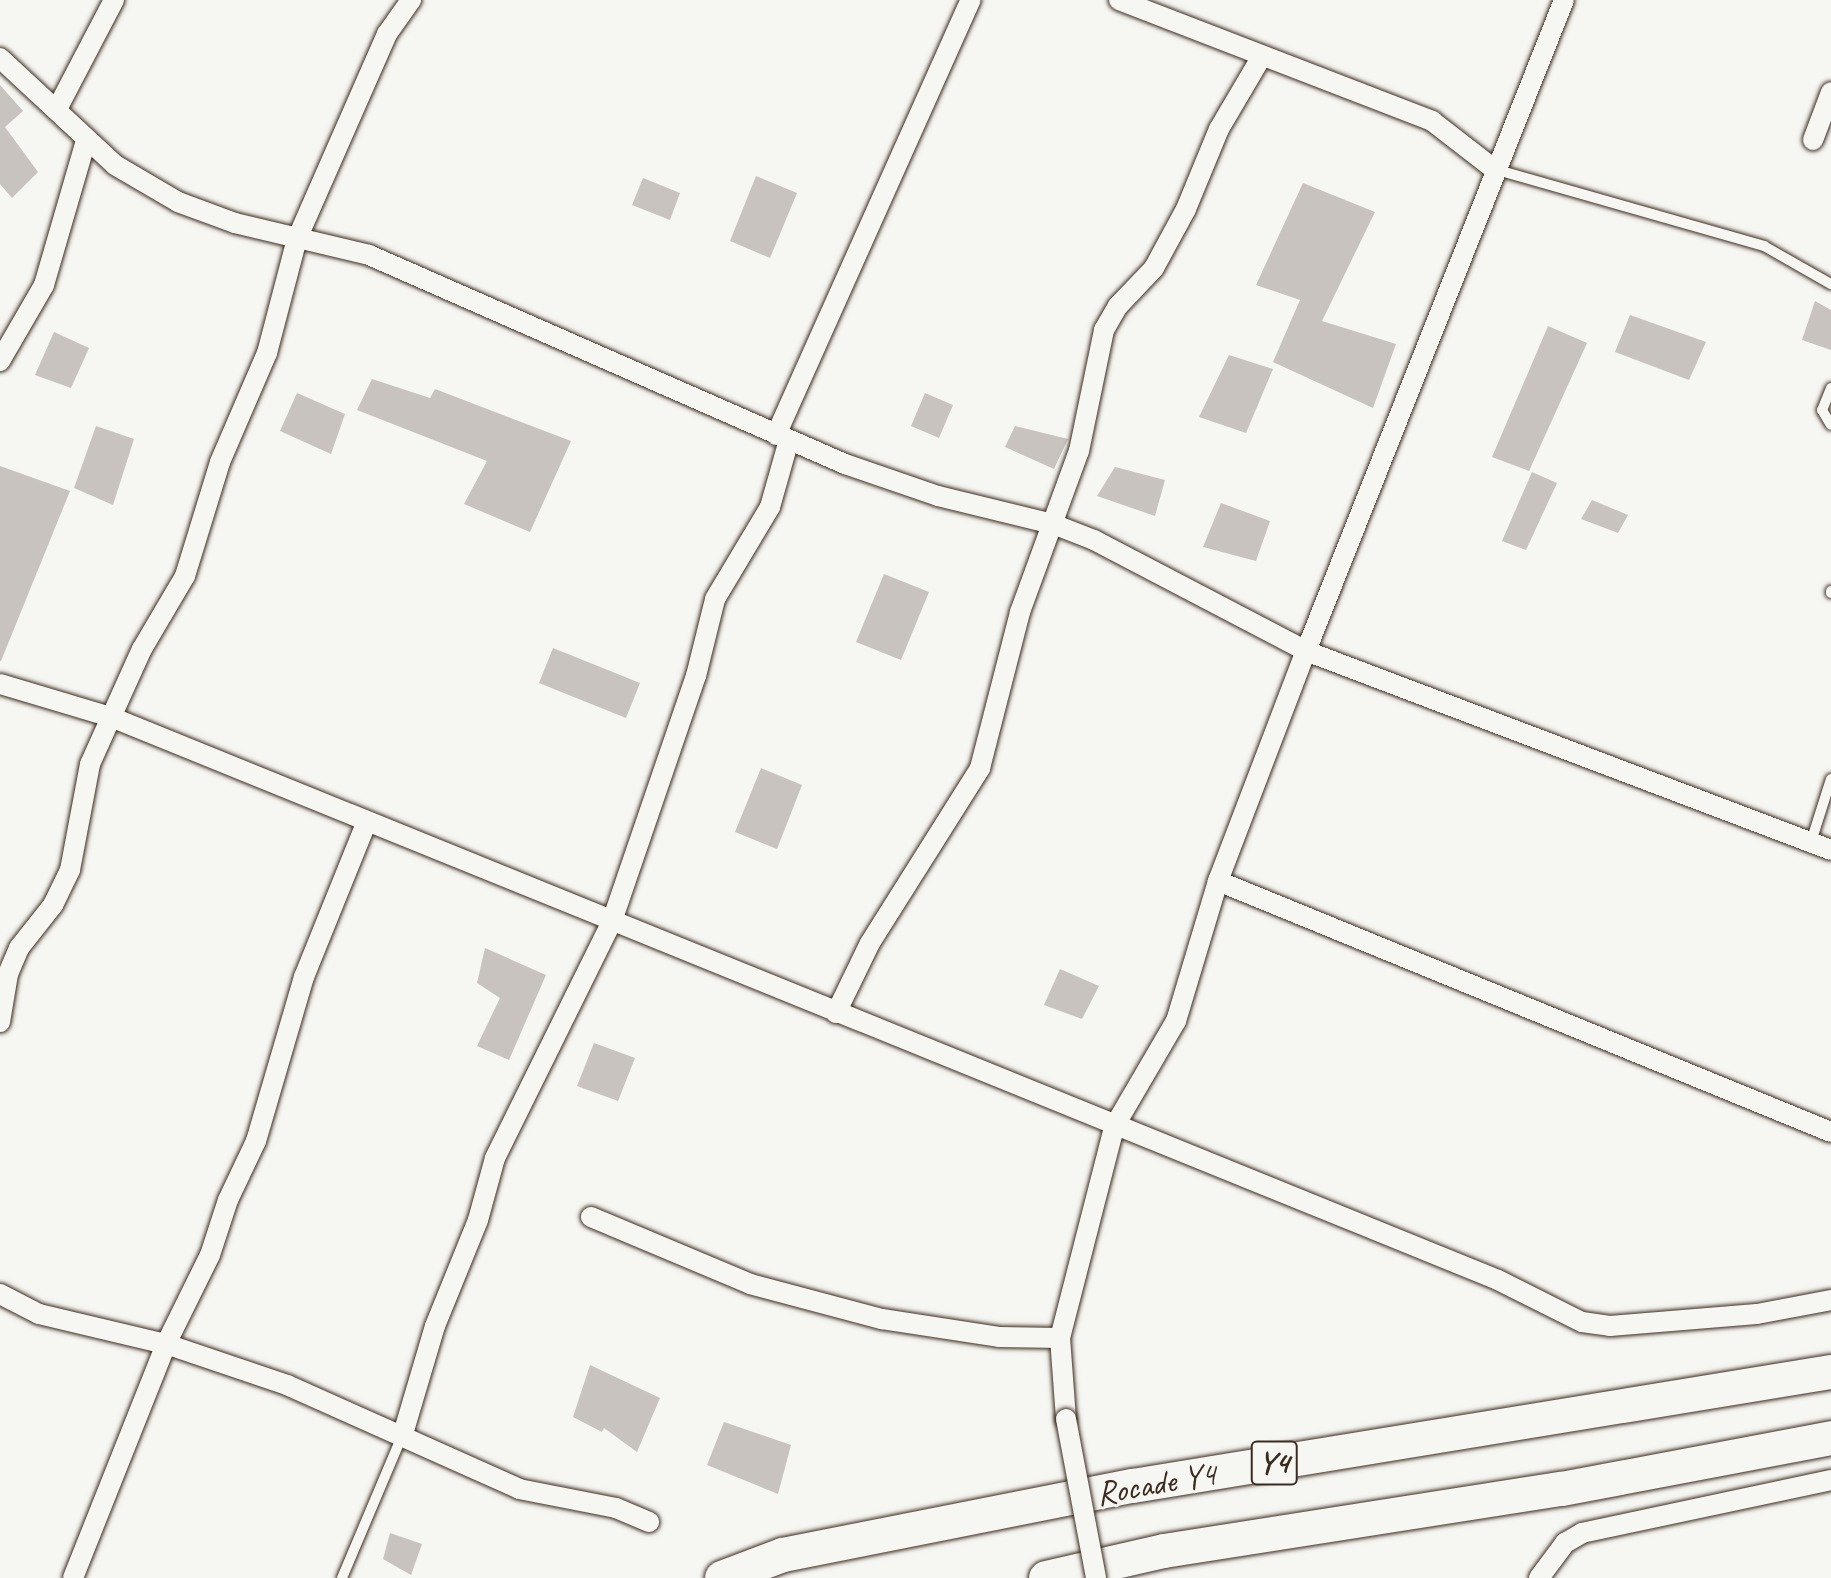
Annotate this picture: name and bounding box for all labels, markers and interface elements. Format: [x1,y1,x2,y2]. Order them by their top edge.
road number: Y4 [1250,1435,1298,1491]
street label: Rocade Y4 [1093,1452,1219,1514]

